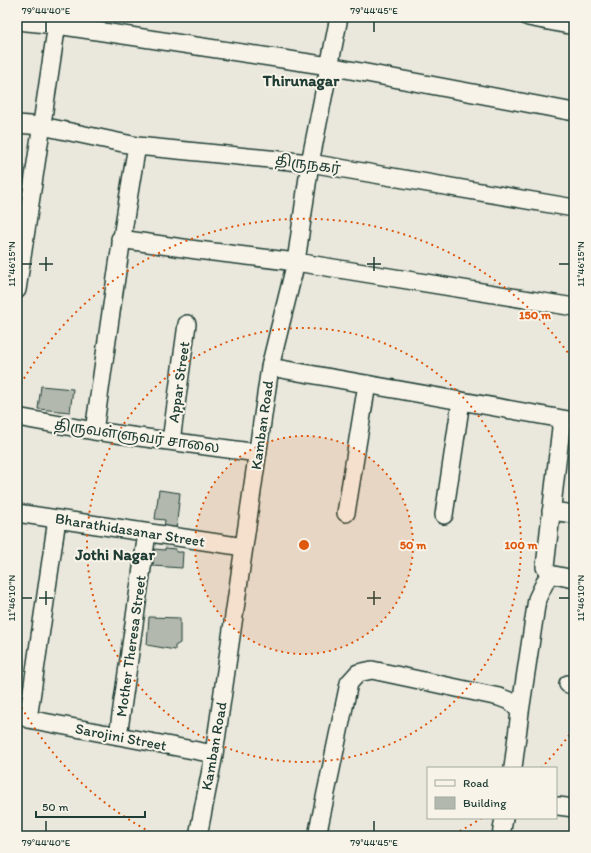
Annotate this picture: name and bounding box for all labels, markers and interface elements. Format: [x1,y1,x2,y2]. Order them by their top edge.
text: 79°44'40"E [22,4,71,17]
text: 79°44'45"E [350,4,398,17]
district label: Thirunagar [262,71,340,91]
street label: திருநகர் [274,151,342,180]
text: 11°46'15"N [5,241,18,287]
text: 11°46'15"N [574,241,587,287]
text: 150 m [519,308,552,322]
street label: Appar Street [164,340,194,424]
street label: Kamban Road [247,379,277,471]
street label: திருவள்ளுவர் சாலை [53,415,221,459]
street label: Bharathidasanar Street [54,509,207,551]
centre of rings [297,538,311,552]
text: 50 m [400,538,427,552]
text: 100 m [504,538,538,552]
district label: Jothi Nagar [74,545,155,565]
text: 11°46'10"N [5,574,18,621]
street label: Mother Theresa Street [112,574,150,718]
text: 11°46'10"N [574,574,587,621]
street label: Kamban Road [197,699,231,792]
street label: Sarojini Street [74,719,169,755]
legend [427,767,557,819]
text: Road [463,776,489,790]
scale bar [36,793,145,819]
text: Building [463,796,507,810]
text: 50 m [42,800,68,814]
text: 79°44'40"E [22,836,71,849]
text: 79°44'45"E [350,836,398,849]

